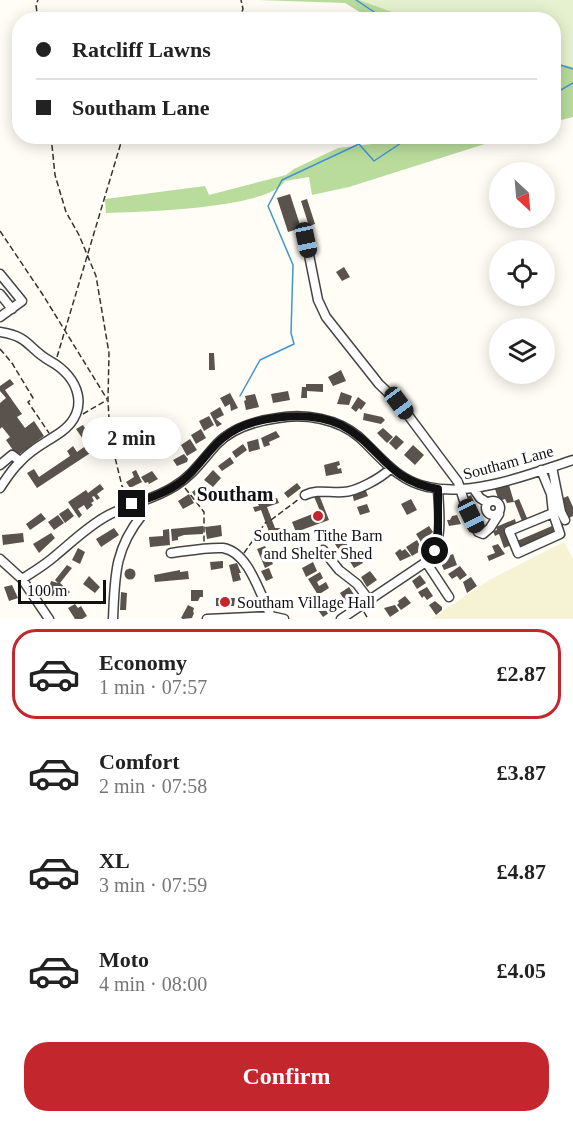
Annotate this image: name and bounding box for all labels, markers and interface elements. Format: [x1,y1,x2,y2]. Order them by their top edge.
text: Ratcliff Lawns [72,37,211,62]
text: Southam Lane [72,95,210,120]
north arrow [489,162,555,228]
map controls [489,162,555,384]
car [293,221,319,259]
button: locate [489,240,555,306]
button: layers [489,318,555,384]
car [381,383,417,423]
callout: 2 min [82,417,182,459]
text: 2 min [107,427,156,449]
street label: Southam Lane [461,442,555,483]
district label: Southam [197,483,274,505]
route end [118,490,145,517]
car [455,496,487,536]
marker: Southam Tithe Barn and Shelter Shed [311,509,325,523]
place label: Southam Tithe Barn and Shelter Shed [254,527,382,562]
route start [421,537,448,564]
scale bar [18,577,106,604]
text: 100 m [27,582,67,599]
place label: Southam Village Hall [237,594,376,612]
marker: Southam Village Hall [218,595,232,609]
icon: car [27,647,81,701]
text: Economy [99,650,187,675]
text: £2.87 [497,661,546,686]
text: 1 min · 07:57 [99,676,207,698]
icon: car [27,746,81,800]
text: Comfort [99,749,180,774]
text: £3.87 [497,760,546,785]
text: 2 min · 07:58 [99,775,207,797]
icon: car [27,845,81,899]
text: XL [99,848,130,873]
text: £4.87 [497,859,546,884]
text: 3 min · 07:59 [99,874,207,896]
icon: car [27,944,81,998]
text: Moto [99,947,149,972]
text: £4.05 [497,958,546,983]
text: 4 min · 08:00 [99,973,207,995]
button: Confirm [24,1042,549,1111]

